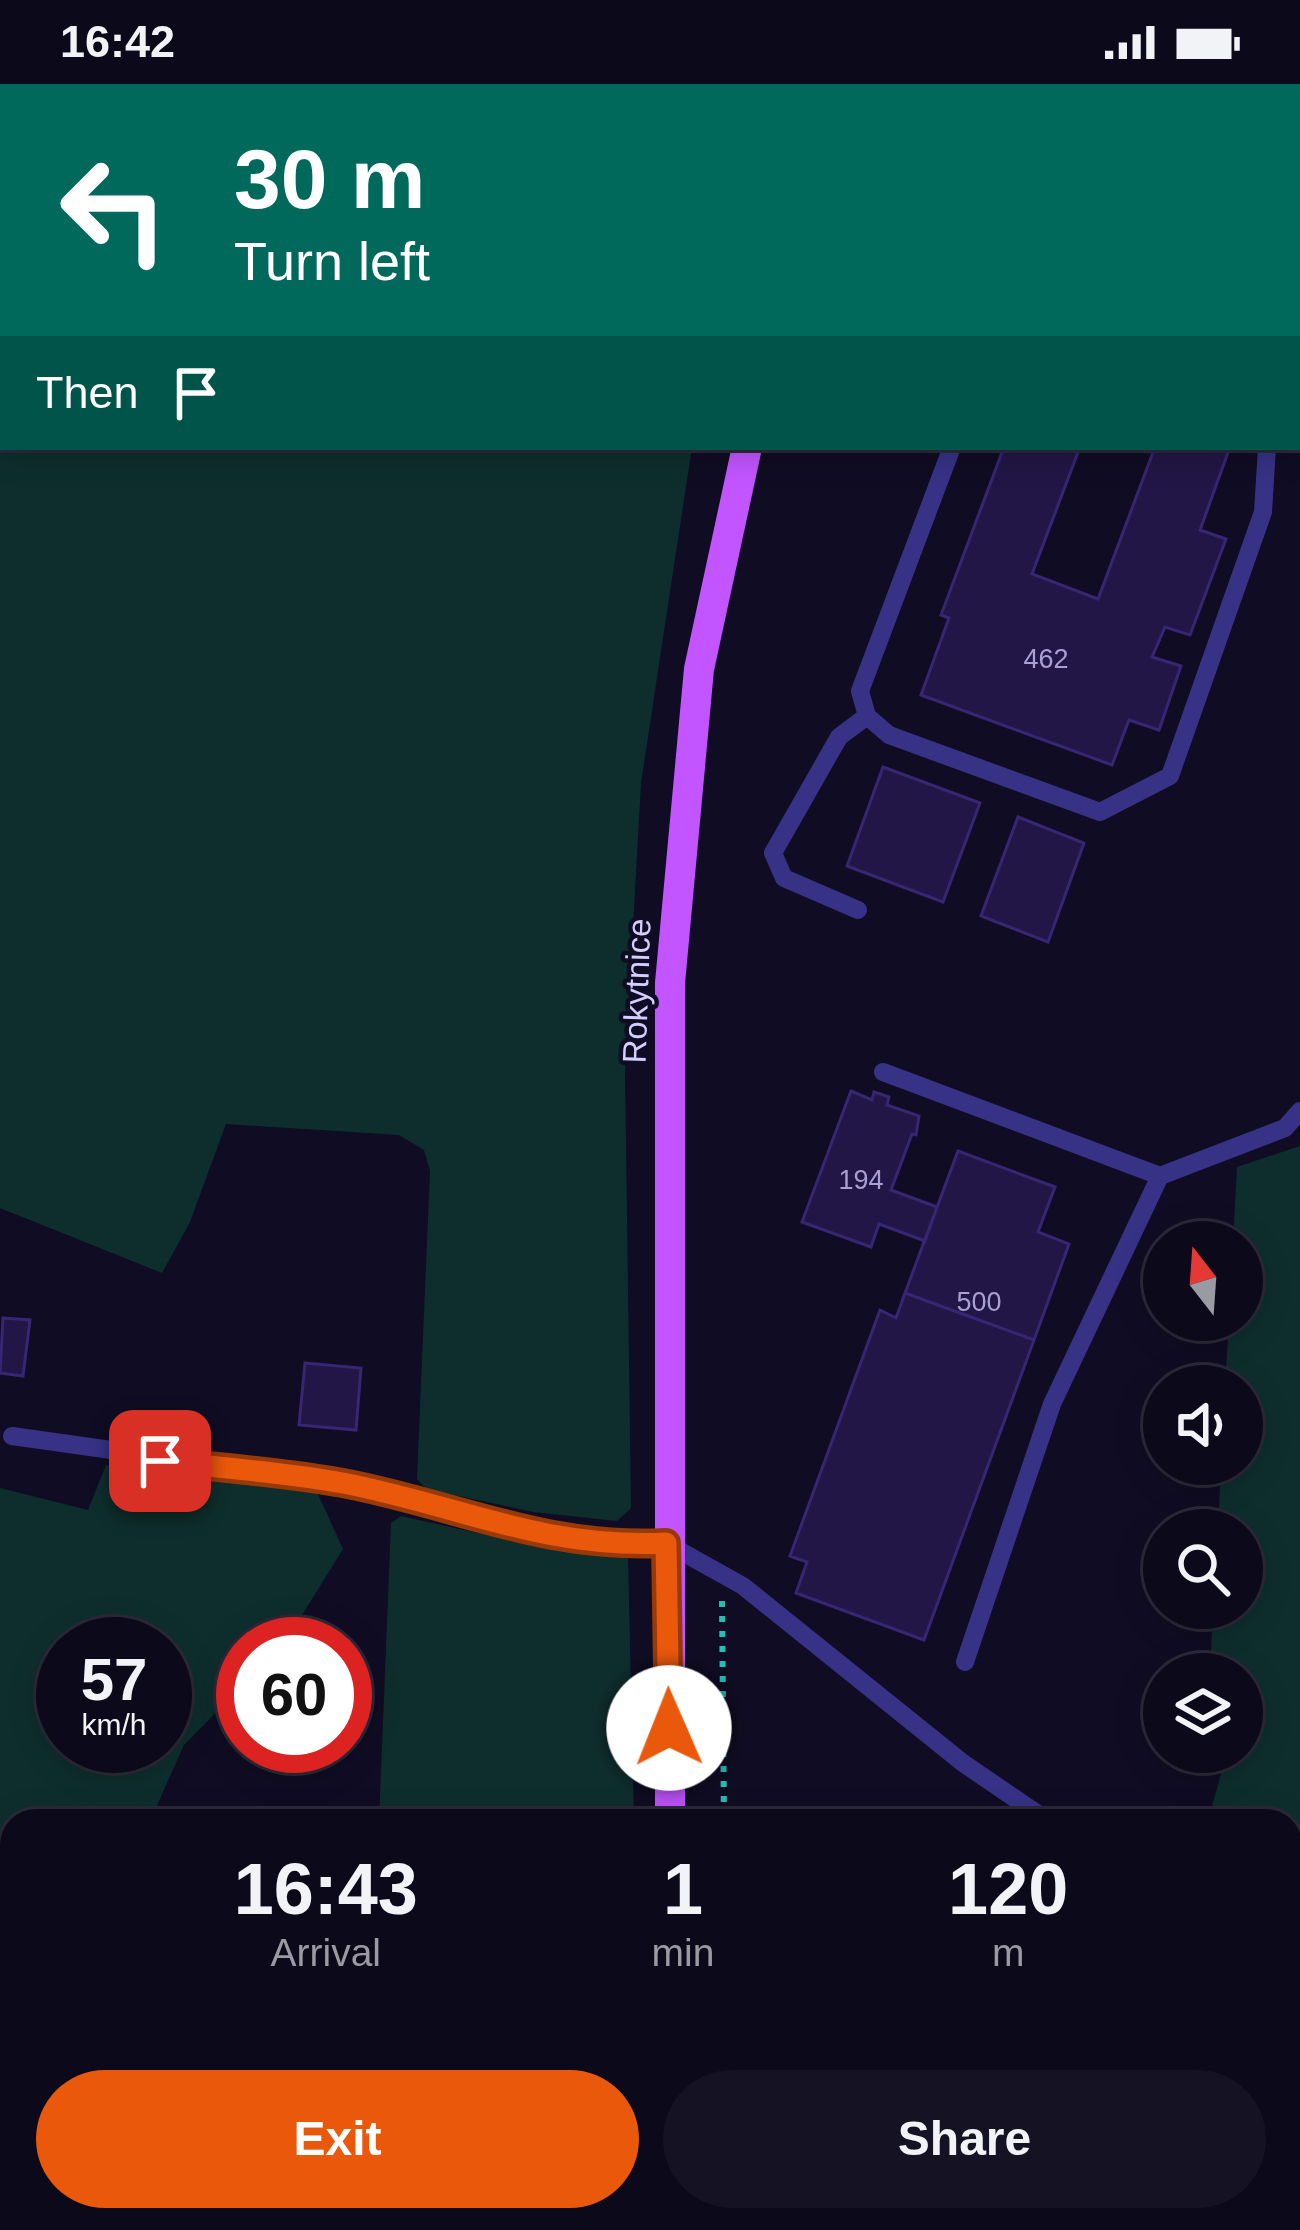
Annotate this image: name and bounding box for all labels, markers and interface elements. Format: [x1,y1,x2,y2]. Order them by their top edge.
text: 16:42 [60,16,175,67]
icon: left [36,132,192,288]
text: 30 m [234,132,425,226]
text: Turn left [234,231,430,291]
icon: arrive [163,360,229,426]
text: Then [36,367,139,418]
house number: 462 [1023,644,1069,674]
street label: Rokytnice [615,918,658,1064]
house number: 194 [838,1165,884,1195]
north arrow [1143,1221,1263,1341]
map controls [1143,1221,1263,1773]
house number: 500 [956,1287,1002,1317]
button: sound [1143,1365,1263,1485]
pin [109,1410,211,1512]
icon: arrive [127,1428,193,1494]
button: search [1143,1509,1263,1629]
speed limit sign: 60 [216,1617,372,1773]
text: 57 [81,1646,147,1713]
button: layers [1143,1653,1263,1773]
position arrow [606,1665,732,1791]
text: km/h [81,1708,147,1741]
text: 16:43 [234,1849,418,1929]
text: 1 [663,1849,703,1929]
text: 120 [948,1849,1068,1929]
text: Arrival [271,1931,381,1974]
text: min [652,1931,714,1974]
text: m [992,1931,1024,1974]
button: Exit [36,2070,639,2208]
button: Share [663,2070,1266,2208]

